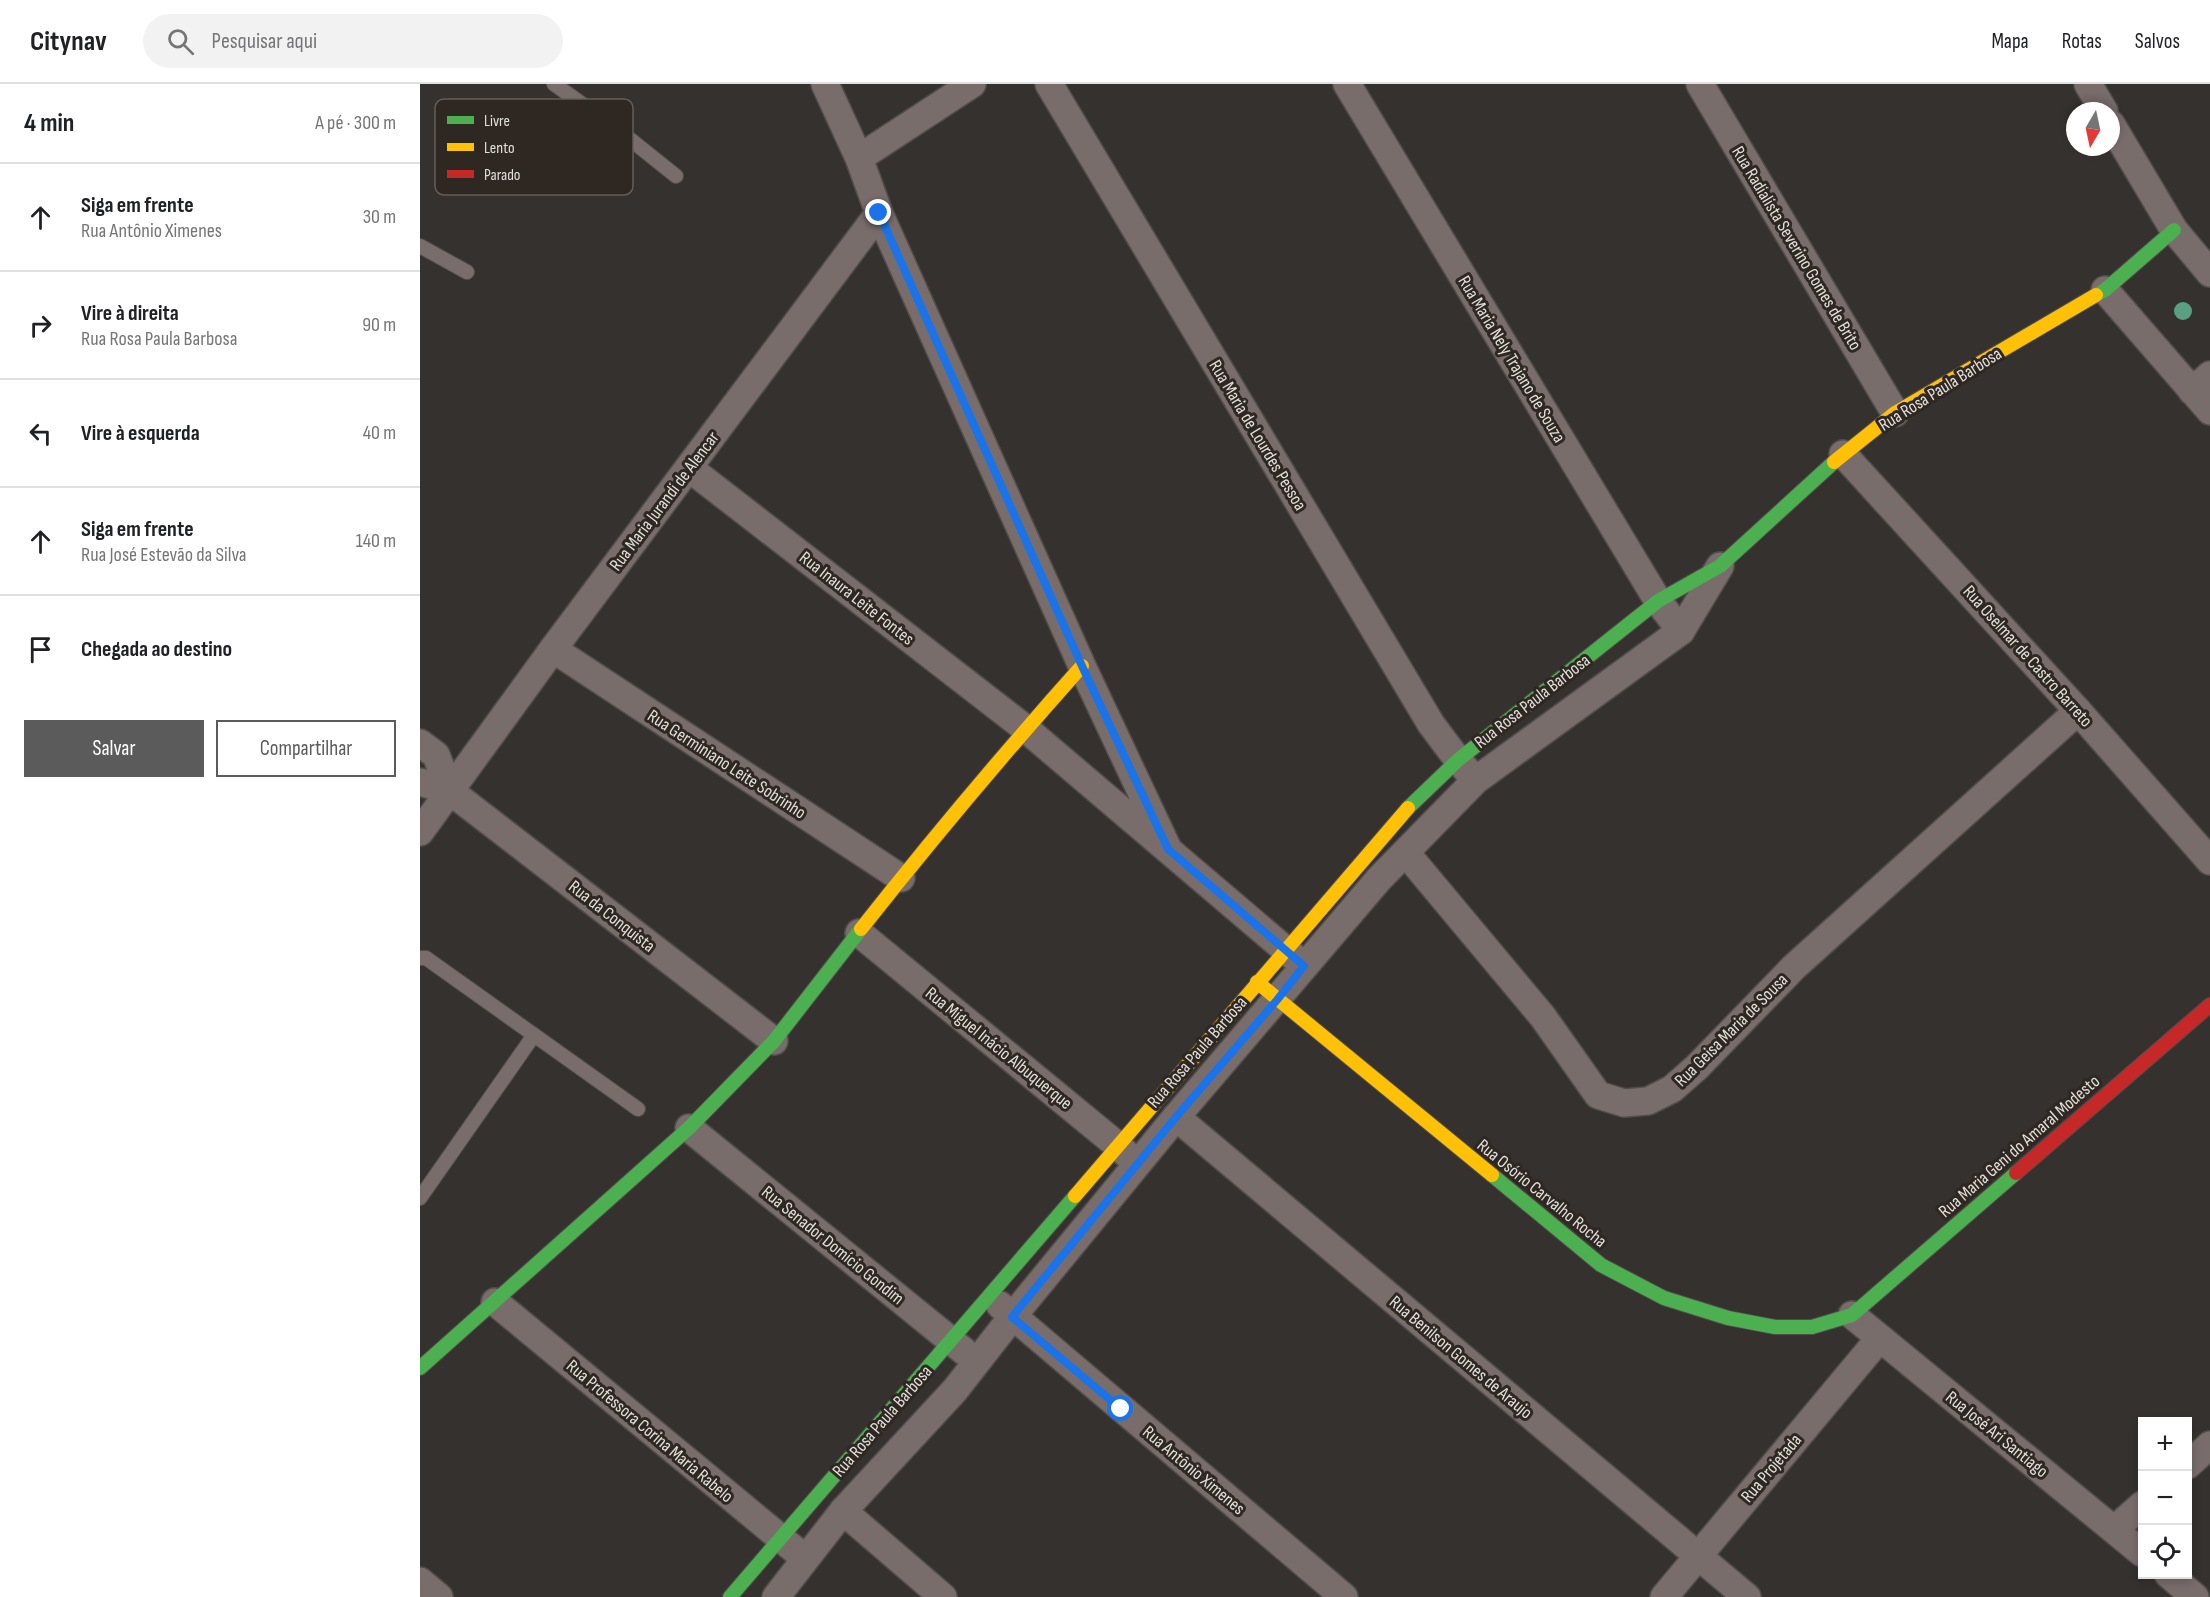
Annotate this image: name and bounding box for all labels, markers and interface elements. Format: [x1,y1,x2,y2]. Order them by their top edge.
search box [143,14,563,68]
text: Citynav [30,25,107,58]
icon: search [164,25,197,58]
text: Pesquisar aqui [212,28,317,55]
text: Mapa [1991,29,2029,54]
text: Rotas [2062,29,2102,54]
text: Salvos [2135,29,2180,54]
legend [435,99,633,195]
north arrow [2066,102,2120,156]
text: 4 min [24,108,74,139]
text: A pé · 300 m [315,111,396,135]
text: Livre [484,112,510,131]
text: Lento [484,139,515,158]
street label: Rua Radialista Severino Gomes de Brito [1727,143,1866,354]
text: Parado [484,166,521,185]
text: Siga em frente [81,192,194,219]
route end [865,199,891,225]
icon: ahead [24,201,57,234]
text: 30 m [363,205,396,229]
text: Rua Antônio Ximenes [81,219,222,243]
street label: Rua Maria Nely Trajano de Souza [1453,272,1570,446]
text: Vire à direita [81,300,179,327]
icon: right [24,309,57,342]
text: 90 m [362,313,396,337]
text: Rua Rosa Paula Barbosa [81,327,237,351]
street label: Rua Rosa Paula Barbosa [1875,343,2006,436]
street label: Rua Maria de Lourdes Pessoa [1204,356,1311,514]
icon: left [24,417,57,450]
text: Vire à esquerda [81,420,200,447]
text: 40 m [363,421,396,445]
street label: Rua Maria Jurandi de Alencar [605,428,724,575]
text: Siga em frente [81,516,194,543]
icon: ahead [24,525,57,558]
text: 140 m [356,529,396,553]
text: Rua José Estevão da Silva [81,543,247,567]
street label: Rua Inaura Leite Fontes [795,547,918,650]
street label: Rua Oselmar de Castro Barreto [1959,581,2097,731]
icon: arrive [24,633,57,666]
text: Chegada ao destino [81,636,232,663]
street label: Rua Rosa Paula Barbosa [1470,650,1594,753]
street label: Rua Germiniano Leite Sobrinho [644,705,810,823]
button: Salvar [24,720,204,777]
button: Compartilhar [216,720,396,777]
street label: Rua da Conquista [564,876,659,957]
street label: Rua Geisa Maria de Sousa [1671,970,1792,1091]
street label: Rua Miguel Inácio Albuquerque [921,983,1076,1114]
street label: Rua Rosa Paula Barbosa [1143,992,1252,1112]
street label: Rua Maria Geni do Amaral Modesto [1935,1071,2104,1222]
street label: Rua Osório Carvalho Rocha [1473,1135,1611,1252]
street label: Rua Senador Domício Gondim [757,1182,908,1309]
street label: Rua Benilson Gomes de Araujo [1385,1291,1536,1423]
street label: Rua Professora Corina Maria Rabelo [562,1356,737,1507]
street label: Rua Rosa Paula Barbosa [828,1361,937,1481]
street label: Rua José Ari Santiago [1941,1387,2052,1482]
route start [1107,1395,1133,1421]
map controls [2138,1417,2192,1579]
button: + [2138,1417,2192,1471]
street label: Rua Antônio Ximenes [1138,1422,1249,1519]
street label: Rua Projetada [1737,1430,1806,1507]
button: − [2138,1471,2192,1525]
button: locate [2138,1525,2192,1579]

